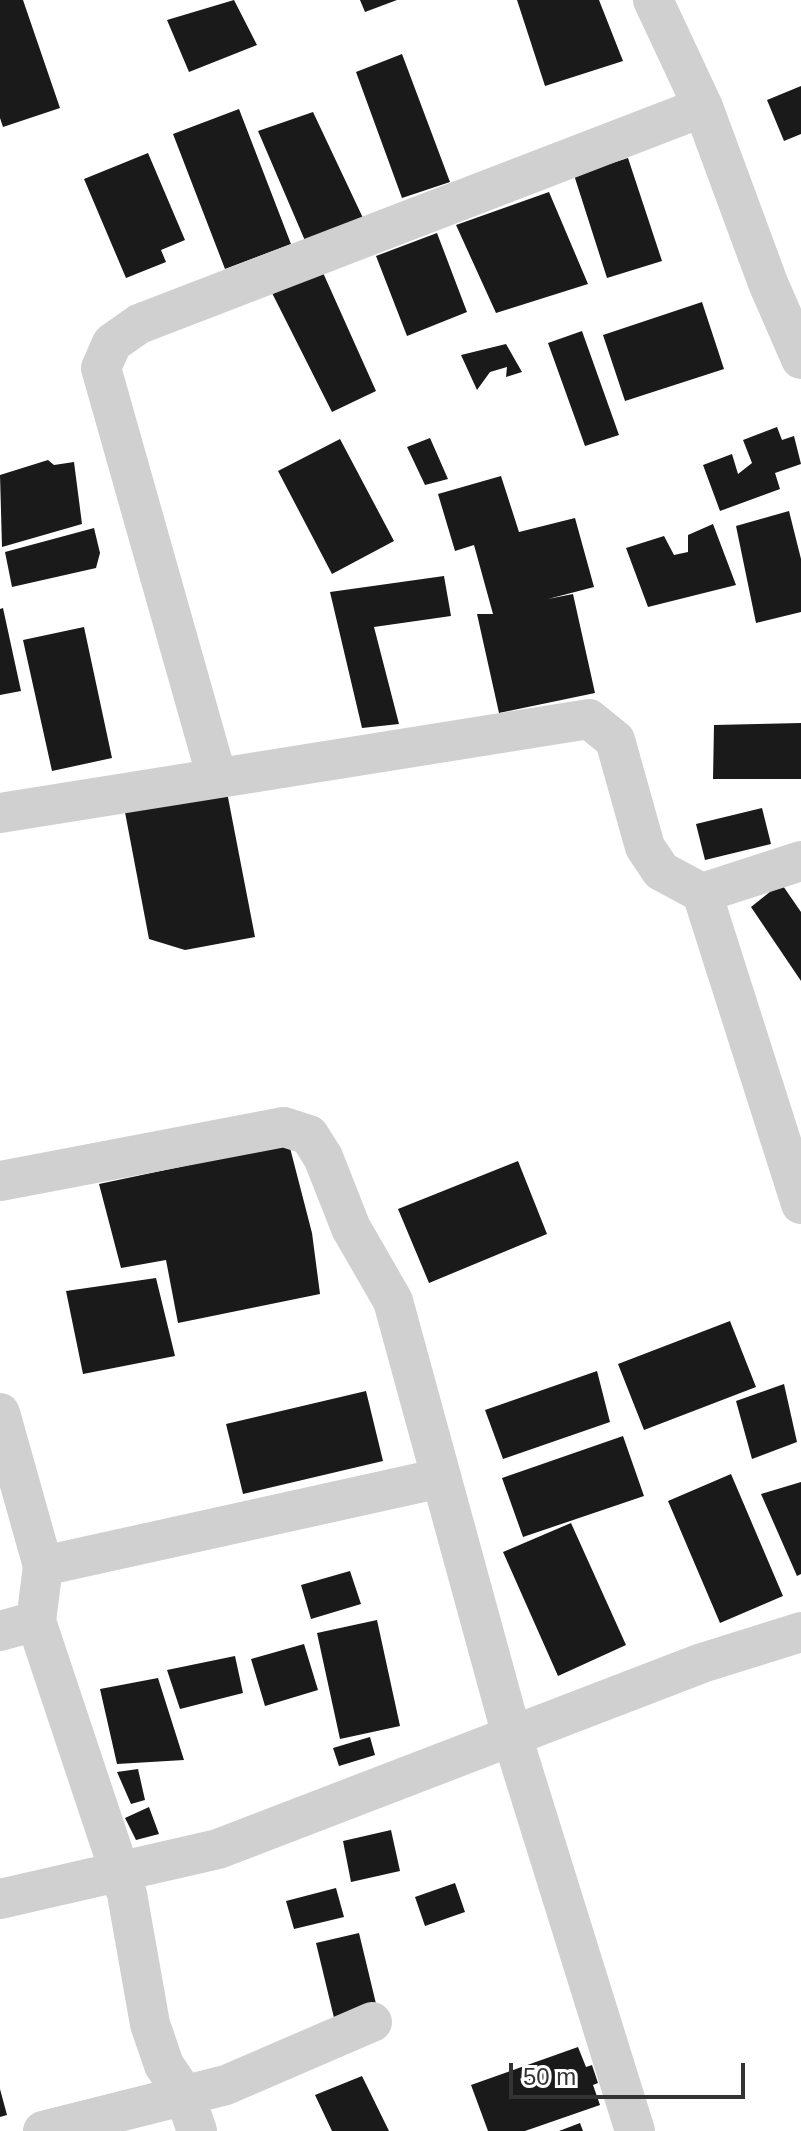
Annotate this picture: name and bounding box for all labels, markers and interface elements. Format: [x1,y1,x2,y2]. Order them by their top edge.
scale bar [513,2047,749,2097]
text: 50 m [523,2063,576,2090]

